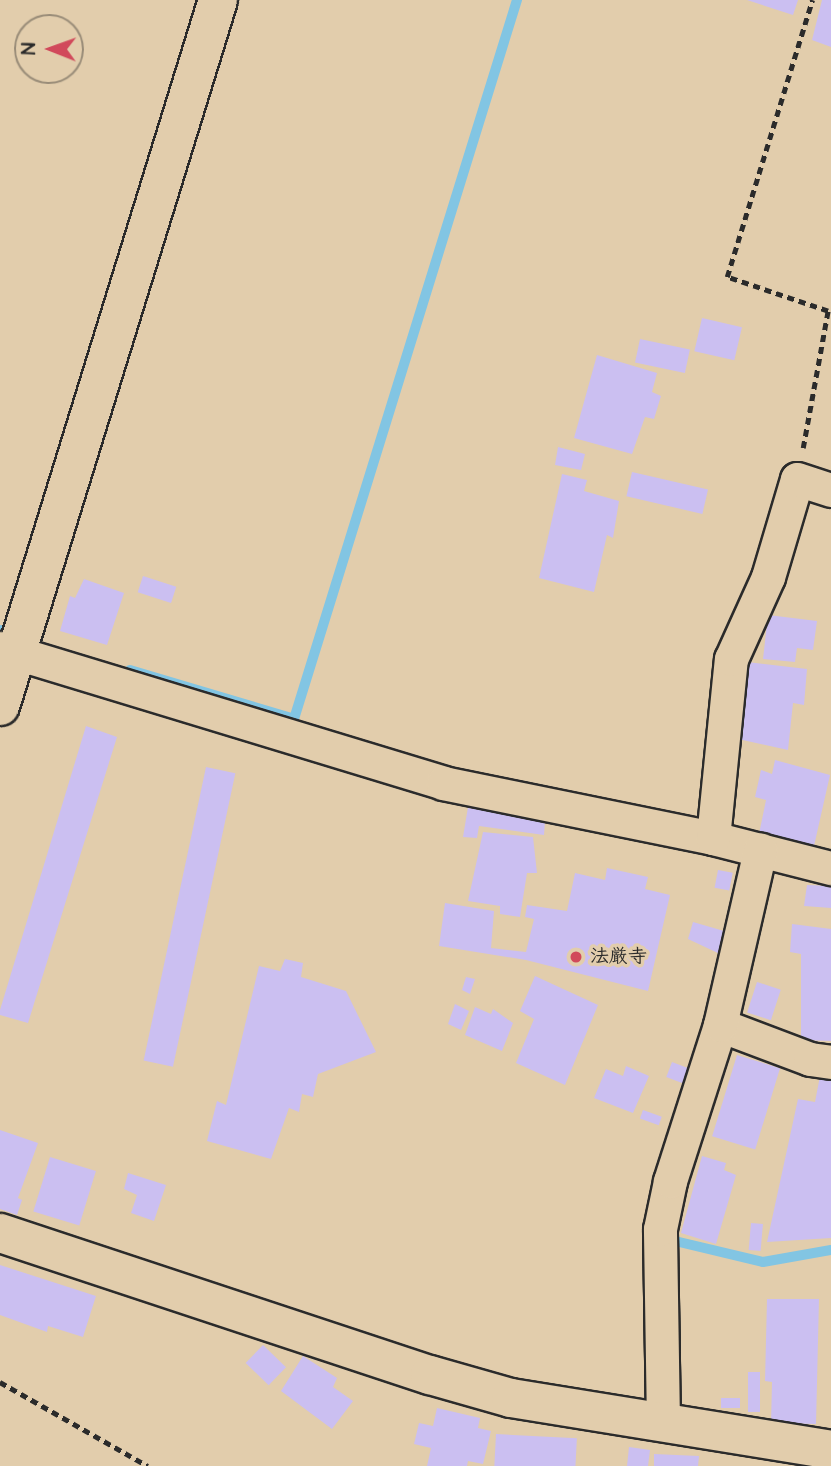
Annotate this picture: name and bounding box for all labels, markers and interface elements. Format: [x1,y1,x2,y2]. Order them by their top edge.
north arrow [14,14,84,84]
text: N [16,42,43,55]
place label: 法厳寺 [590,946,647,968]
marker: 法厳寺 [568,949,584,965]

